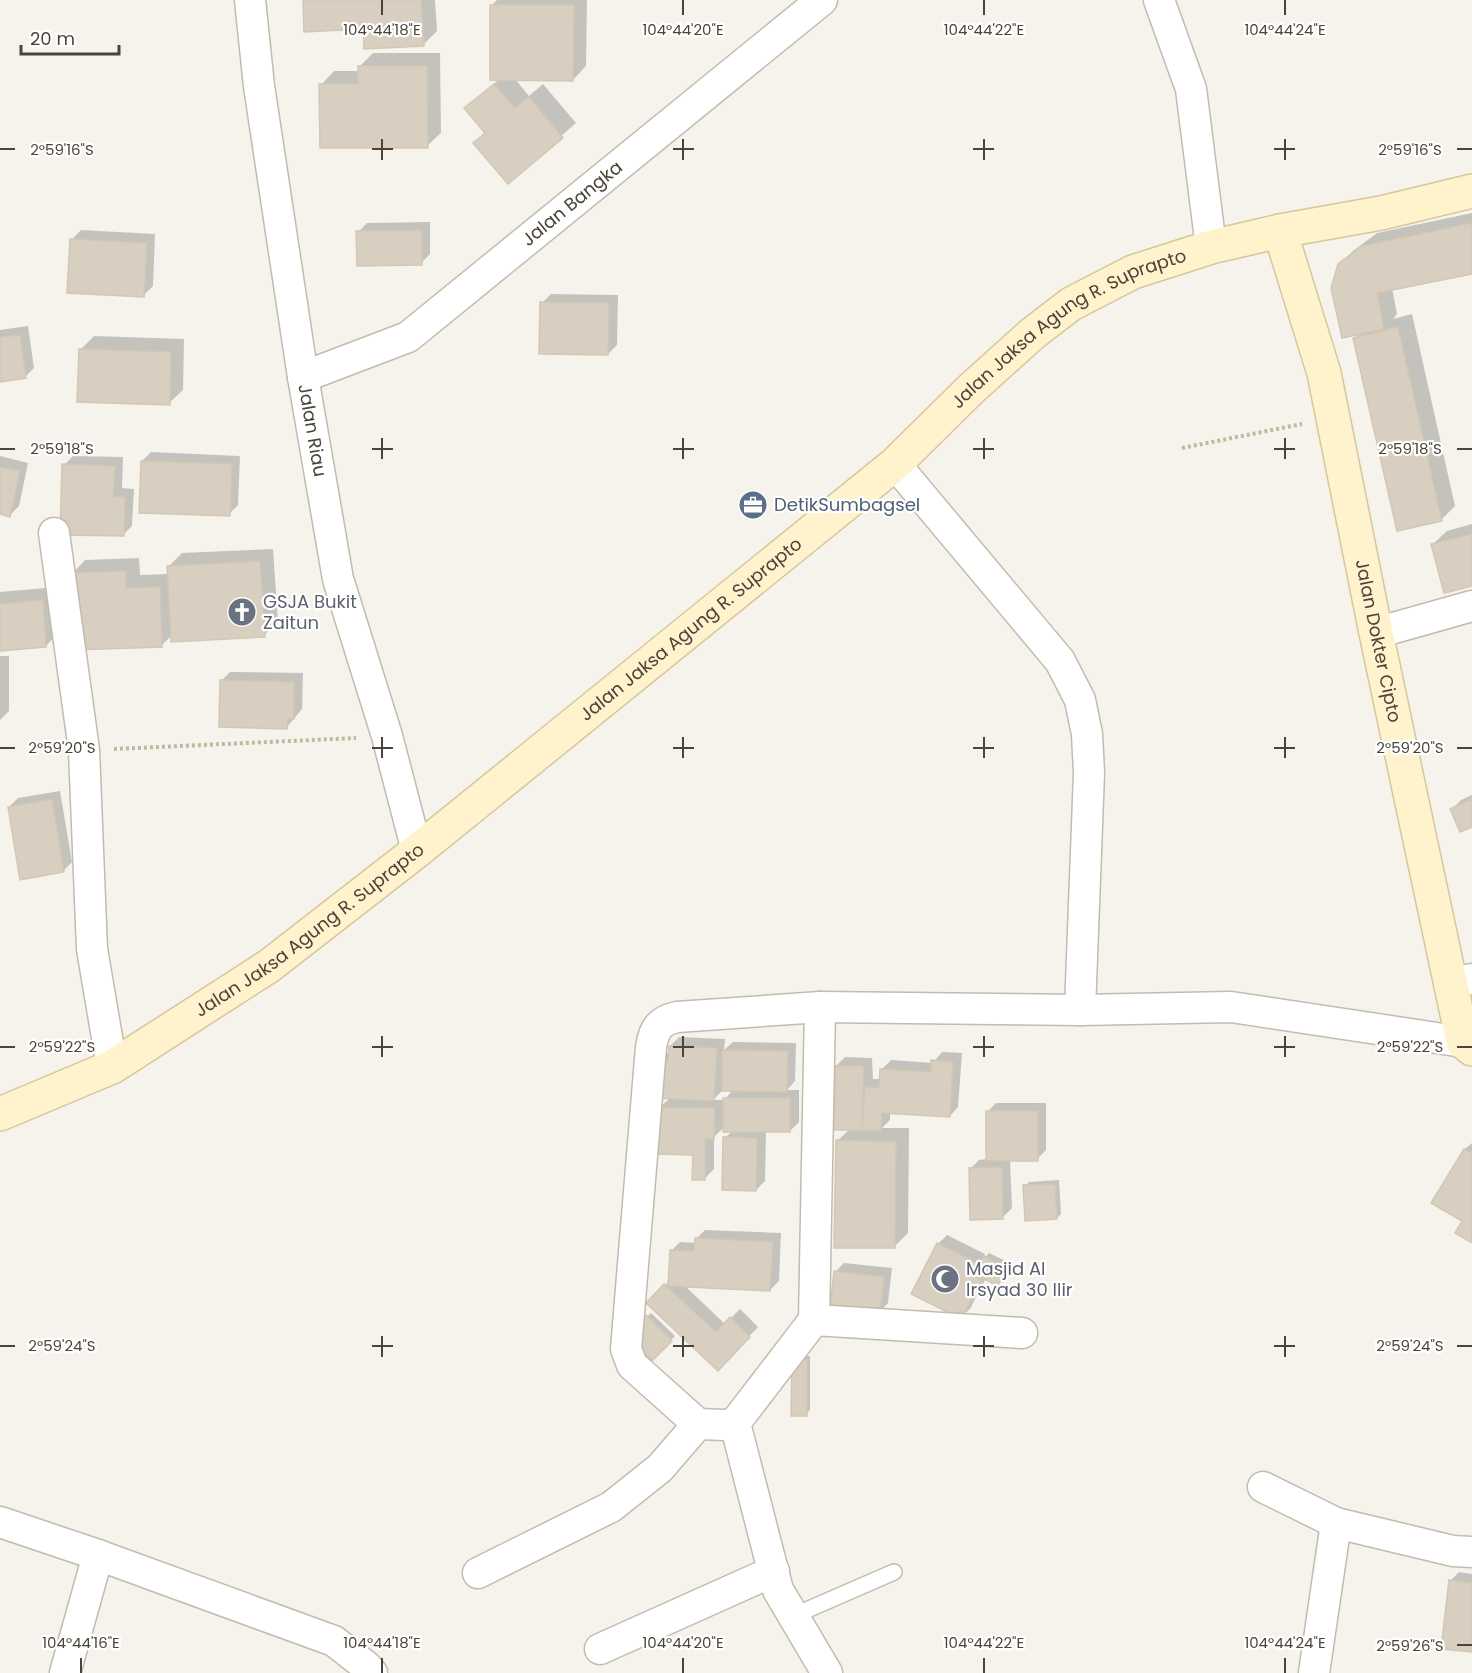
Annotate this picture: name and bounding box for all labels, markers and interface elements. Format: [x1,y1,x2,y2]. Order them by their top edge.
scale bar [21,18,118,56]
text: 104°44'18"E [343,19,421,40]
text: 104°44'20"E [642,19,724,40]
text: 104°44'22"E [944,19,1024,40]
text: 104°44'24"E [1244,19,1326,40]
text: 20 m [30,26,75,51]
text: 2°59'16"S [30,139,94,160]
text: 2°59'16"S [1378,139,1442,160]
street label: Jalan Bangka [516,154,627,252]
street label: Jalan Jaksa Agung R. Suprapto [945,243,1189,414]
street label: Jalan Riau [292,382,333,479]
text: 2°59'18"S [30,438,94,459]
text: 2°59'18"S [1378,438,1442,459]
office icon: DetikSumbagsel [737,489,769,521]
place label: DetikSumbagsel [774,492,920,517]
street label: Jalan Jaksa Agung R. Suprapto [574,531,807,726]
street label: Jalan Dokter Cipto [1350,557,1408,725]
place label: GSJA Bukit Zaitun [263,589,357,635]
church icon: GSJA Bukit Zaitun [226,596,258,628]
text: 2°59'20"S [28,737,96,758]
text: 2°59'20"S [1376,737,1444,758]
street label: Jalan Jaksa Agung R. Suprapto [190,837,429,1023]
text: 2°59'22"S [29,1036,95,1057]
text: 2°59'22"S [1377,1036,1443,1057]
place label: Masjid Al Irsyad 30 Ilir [966,1256,1073,1302]
mosque icon: Masjid Al Irsyad 30 Ilir [929,1263,961,1295]
text: 2°59'24"S [28,1335,96,1356]
text: 2°59'24"S [1376,1335,1444,1356]
text: 104°44'16"E [42,1632,120,1653]
text: 104°44'18"E [343,1632,421,1653]
text: 104°44'20"E [642,1632,724,1653]
text: 104°44'22"E [944,1632,1024,1653]
text: 104°44'24"E [1244,1632,1326,1653]
text: 2°59'26"S [1376,1635,1444,1656]

